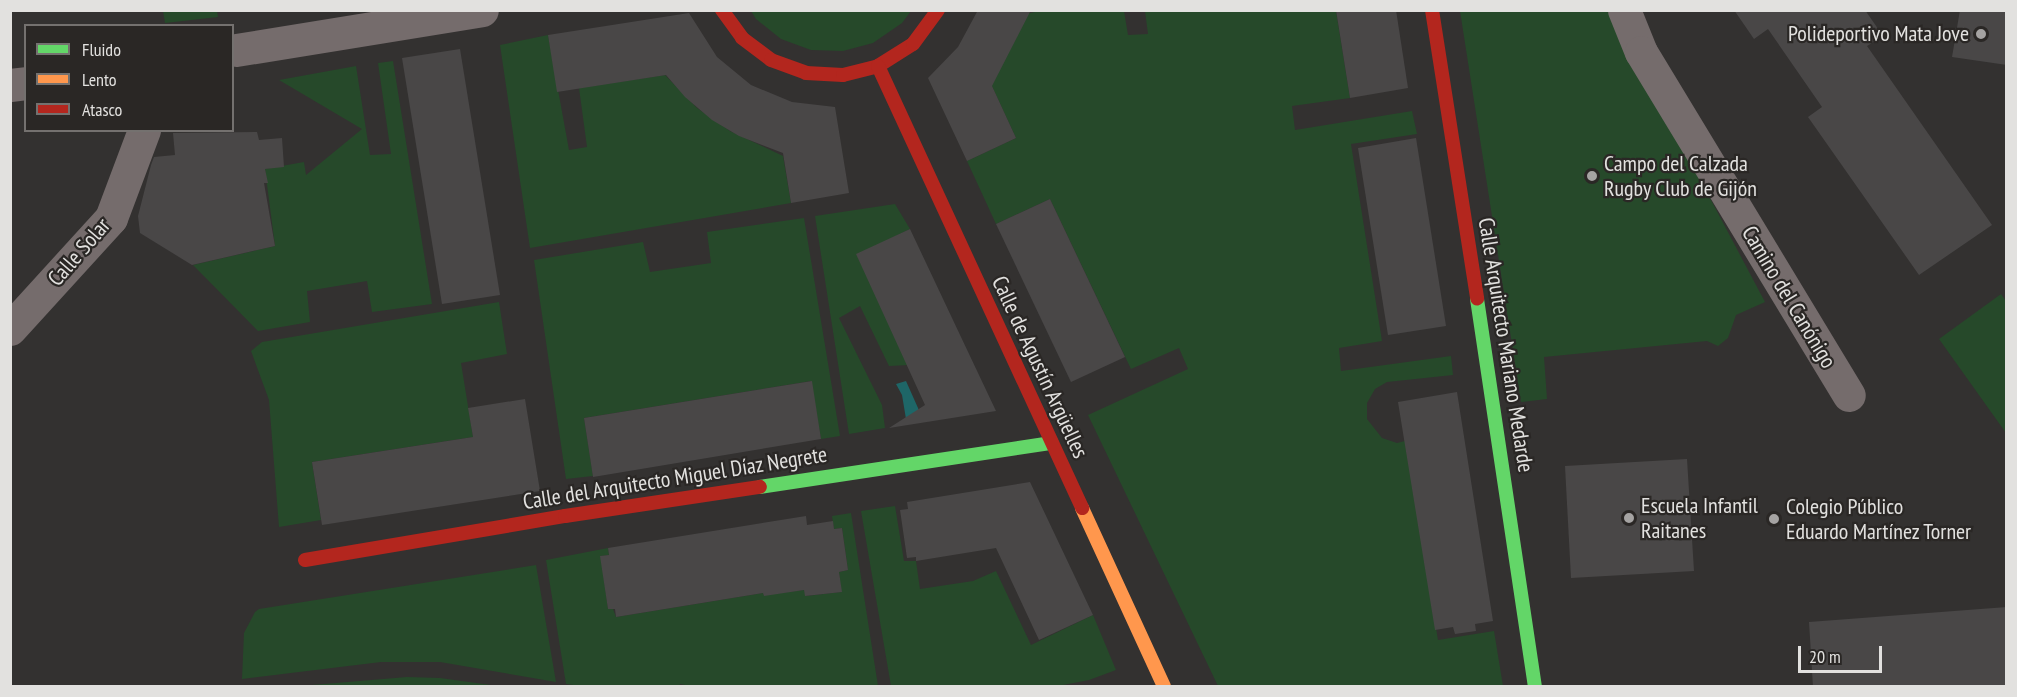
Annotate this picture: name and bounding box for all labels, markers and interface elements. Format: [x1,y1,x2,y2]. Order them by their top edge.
place label: Polideportivo Mata Jove [1788,21,1969,47]
legend [24,24,234,132]
marker: Polideportivo Mata Jove [1974,27,1988,41]
text: Fluido [82,38,121,61]
text: Lento [82,68,117,91]
text: Atasco [82,98,122,121]
place label: Campo del Calzada Rugby Club de Gijón [1604,150,1758,202]
marker: Campo del Calzada Rugby Club de Gijón [1585,169,1599,183]
street label: Calle Solar [42,213,116,291]
street label: Calle Arquitecto Mariano Medarde [1473,216,1539,474]
street label: Camino del Canónigo [1736,221,1842,373]
street label: Calle de Agustín Argüelles [986,271,1094,463]
street label: Calle del Arquitecto Miguel Díaz Negrete [521,441,829,515]
place label: Escuela Infantil Raitanes [1641,492,1758,544]
place label: Colegio Público Eduardo Martínez Torner [1786,493,1972,544]
marker: Escuela Infantil Raitanes [1622,511,1636,525]
marker: Colegio Público Eduardo Martínez Torner [1767,512,1781,526]
scale bar [1801,634,1885,672]
text: 20 m [1809,645,1841,668]

